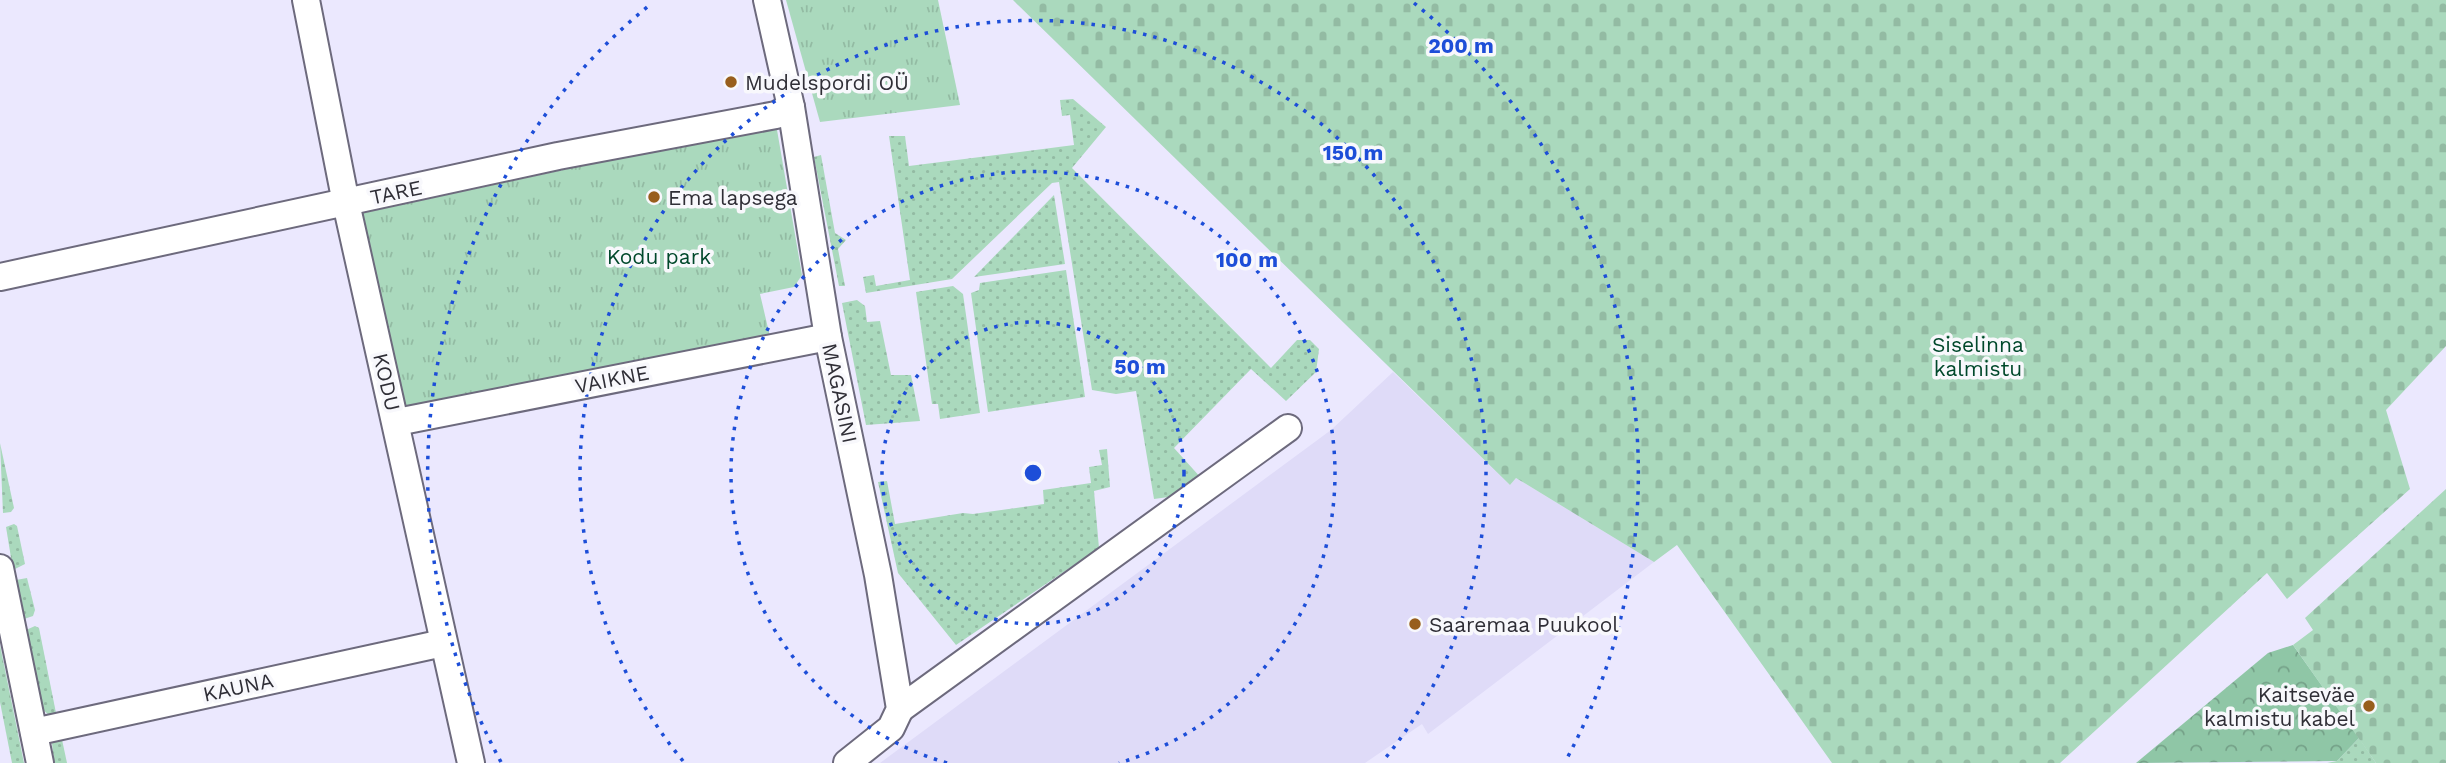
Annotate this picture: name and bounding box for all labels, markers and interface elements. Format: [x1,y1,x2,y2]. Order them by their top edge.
text: 200 m [1428,33,1494,58]
place label: Mudelspordi OÜ [745,70,909,95]
marker: Mudelspordi OÜ [723,74,739,90]
text: 150 m [1323,140,1383,165]
street label: TARE [368,174,424,210]
place label: Ema lapsega [668,185,798,210]
marker: Ema lapsega [646,189,662,205]
park label: Kodu park [607,244,711,269]
text: 100 m [1216,247,1278,272]
park label: Siselinna kalmistu [1932,332,2024,381]
street label: MAGASINI [817,341,863,445]
street label: KODU [368,351,406,413]
text: 50 m [1114,354,1166,379]
street label: VAIKNE [573,360,651,398]
centre of rings [1021,461,1045,485]
place label: Saaremaa Puukool [1429,612,1619,637]
marker: Saaremaa Puukool [1407,616,1423,632]
street label: KAUNA [201,667,276,707]
place label: Kaitseväe kalmistu kabel [2204,682,2356,731]
marker: Kaitseväe kalmistu kabel [2361,698,2377,714]

